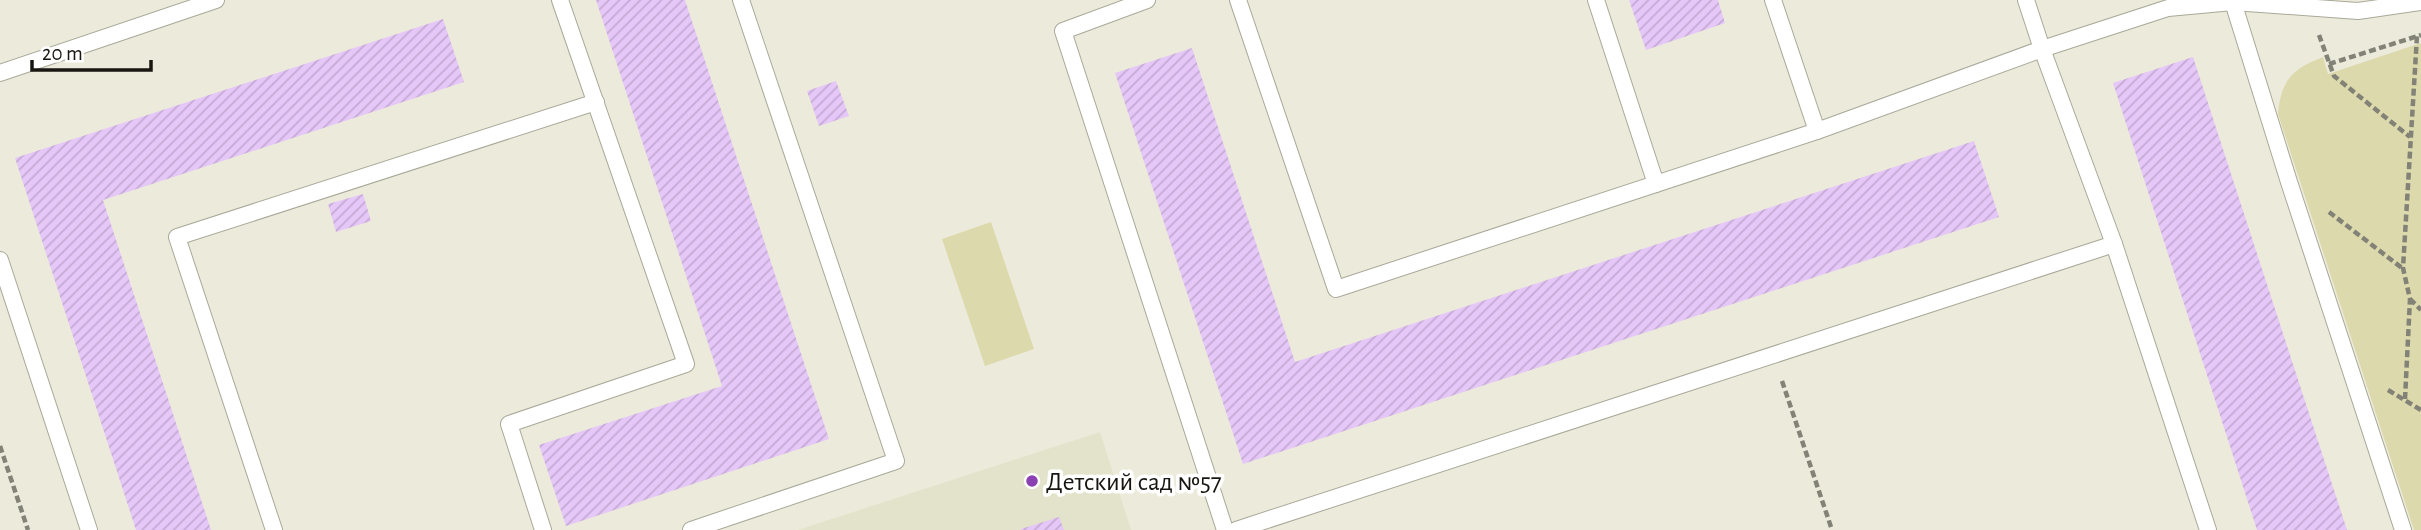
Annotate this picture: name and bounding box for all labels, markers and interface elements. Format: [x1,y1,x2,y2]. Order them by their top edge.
scale bar [32,28,150,72]
text: 20 m [42,43,83,64]
place label: Детский сад №57 [1046,469,1222,495]
marker: Детский сад №57 [1024,473,1040,489]

